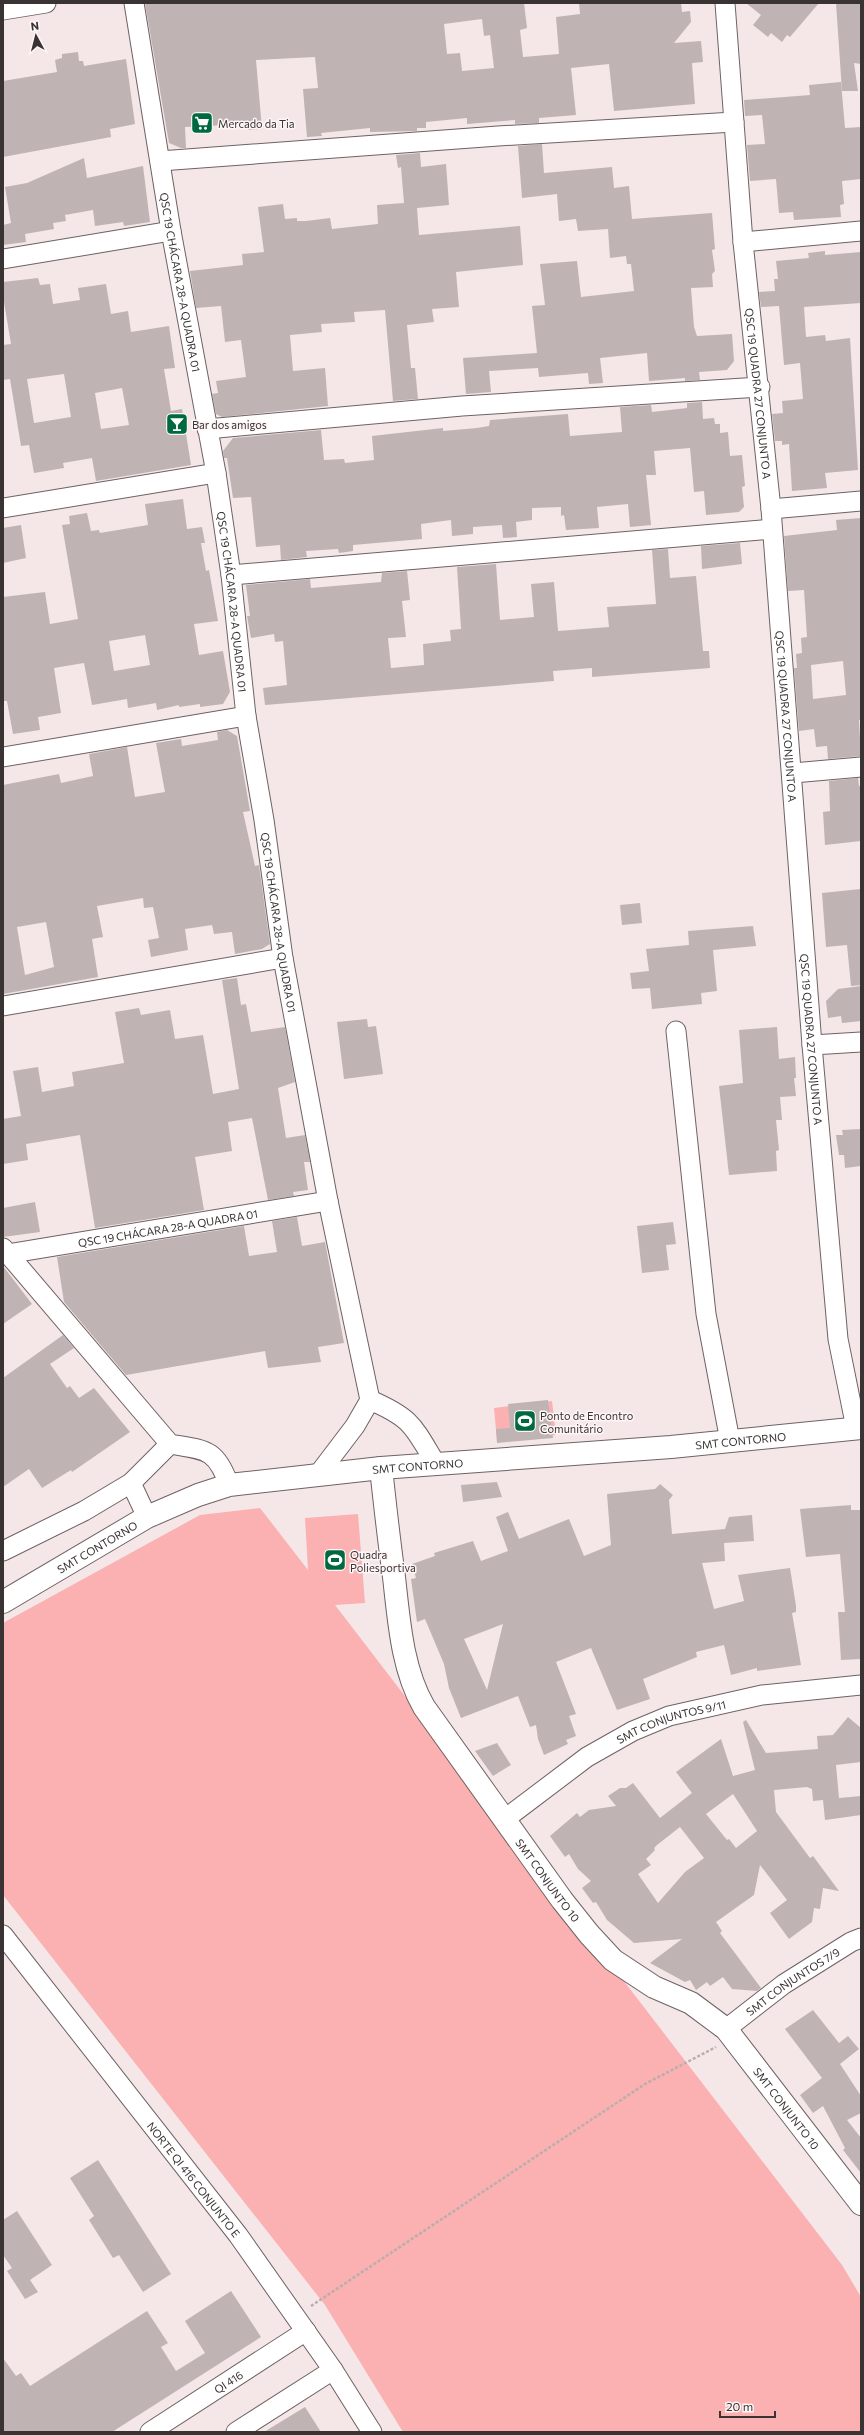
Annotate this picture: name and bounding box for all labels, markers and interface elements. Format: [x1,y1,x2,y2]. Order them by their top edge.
north arrow [16,16,56,56]
text: N [30,19,40,33]
supermarket icon: Mercado da Tia [189,110,215,136]
place label: Mercado da Tia [218,117,295,130]
street label: QSC 19 CHÁCARA 28-A QUADRA 01 [158,191,204,373]
street label: QSC 19 QUADRA 27 CONJUNTO A [743,307,774,480]
bar icon: Bar dos amigos [164,411,190,437]
place label: Bar dos amigos [192,418,267,431]
street label: QSC 19 CHÁCARA 28-A QUADRA 01 [215,510,250,693]
street label: QSC 19 QUADRA 27 CONJUNTO A [774,630,800,803]
street label: QSC 19 CHÁCARA 28-A QUADRA 01 [259,831,299,1013]
street label: QSC 19 QUADRA 27 CONJUNTO A [799,953,826,1126]
street label: QSC 19 CHÁCARA 28-A QUADRA 01 [77,1206,259,1249]
sports icon: Ponto de Encontro Comunitário [512,1408,538,1434]
place label: Ponto de Encontro Comunitário [540,1409,634,1435]
street label: SMT CONTORNO [695,1429,787,1451]
street label: SMT CONTORNO [372,1456,463,1475]
street label: SMT CONTORNO [54,1518,139,1575]
sports icon: Quadra Poliesportiva [322,1547,348,1573]
place label: Quadra Poliesportiva [350,1548,416,1574]
street label: SMT CONJUNTOS 9/11 [614,1697,727,1746]
street label: SMT CONJUNTO 10 [513,1836,583,1924]
street label: SMT CONJUNTOS 7/9 [743,1944,842,2018]
street label: SMT CONJUNTO 10 [751,2064,823,2151]
street label: NORTE QI 416 CONJUNTO E [145,2119,243,2239]
street label: QI 416 [211,2367,245,2396]
scale bar [720,2393,775,2419]
text: 20 m [726,2399,753,2413]

